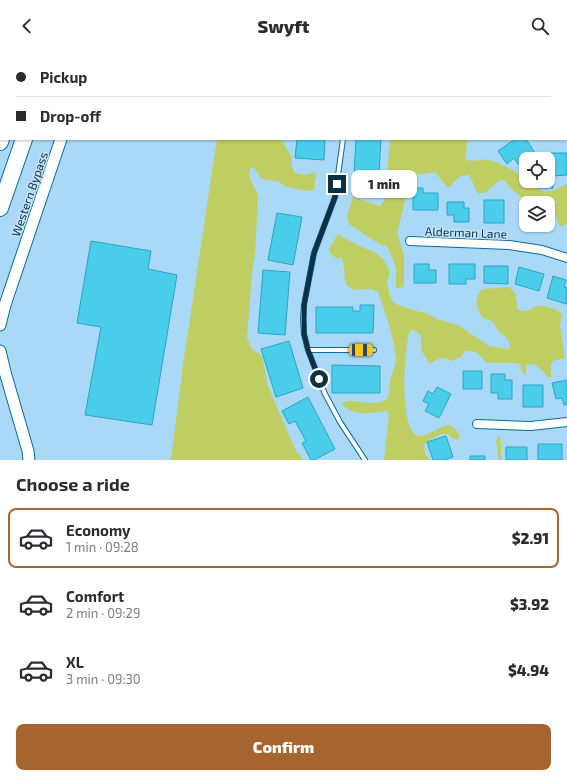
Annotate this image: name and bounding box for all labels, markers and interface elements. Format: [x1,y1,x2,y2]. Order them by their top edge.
icon: back [16,15,38,37]
text: Swyft [258,15,309,37]
icon: search [529,15,551,37]
text: Pickup [40,68,87,86]
text: Drop-off [40,107,101,125]
street label: Western Bypass [8,150,50,238]
map controls [519,152,555,232]
button: locate [519,152,555,188]
callout: 1 min [351,170,417,198]
route end [328,175,346,193]
text: 1 min [368,176,400,192]
button: layers [519,196,555,232]
street label: Alderman Lane [425,224,507,240]
car [349,344,373,356]
route start [310,370,328,388]
text: Choose a ride [16,473,130,495]
icon: car [18,520,54,556]
text: Economy [66,521,131,539]
text: $2.91 [512,529,549,547]
text: 1 min · 09:28 [66,539,139,555]
icon: car [18,586,54,622]
text: Comfort [66,587,124,605]
text: $3.92 [510,595,549,613]
text: 2 min · 09:29 [66,605,140,621]
icon: car [18,652,54,688]
text: XL [66,653,84,671]
text: $4.94 [508,661,549,679]
text: 3 min · 09:30 [66,671,141,687]
button: Confirm [16,724,551,770]

